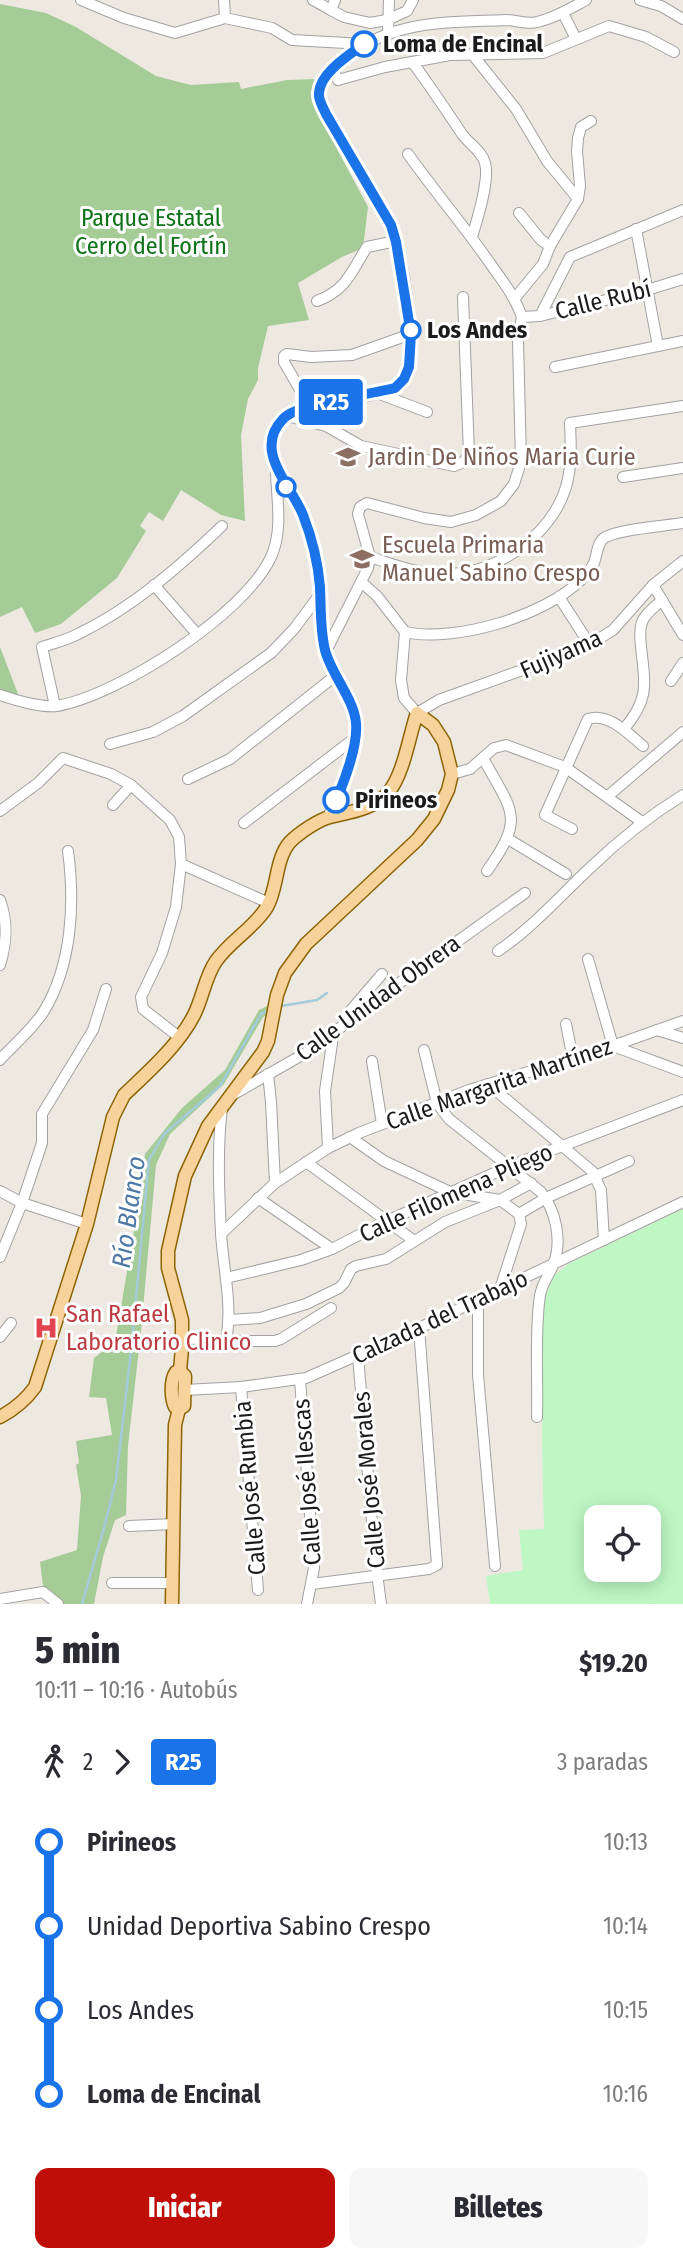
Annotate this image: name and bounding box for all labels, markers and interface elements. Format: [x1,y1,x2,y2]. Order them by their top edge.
place label: Loma de Encinal [383,30,544,58]
marker: Loma de Encinal [351,31,377,57]
park label: Parque Estatal Cerro del Fortín [75,204,227,260]
street label: Calle Rubí [552,275,654,325]
place label: Los Andes [427,316,528,344]
marker: Los Andes [401,320,421,340]
line badge: R25 [291,379,371,425]
text: R25 [313,388,349,416]
school or university icon: Jardin De Niños Maria Curie [334,443,362,471]
place label: Jardin De Niños Maria Curie [368,443,636,471]
unlabelled marker [276,477,296,497]
place label: Escuela Primaria Manuel Sabino Crespo [382,531,600,587]
school or university icon: Escuela Primaria Manuel Sabino Crespo [348,545,376,573]
street label: Fujiyama [516,624,606,684]
place label: Pirineos [355,786,438,814]
marker: Pirineos [323,787,349,813]
street label: Calle Unidad Obrera [290,929,466,1067]
street label: Calle Margarita Martínez [382,1032,616,1136]
street label: Calle Filomena Pliego [355,1138,557,1248]
water label: Río Blanco [106,1154,152,1270]
street label: Calzada del Trabajo [348,1264,532,1370]
place label: San Rafael Laboratorio Clinico [66,1300,251,1356]
hospital icon: San Rafael Laboratorio Clinico [32,1314,60,1342]
street label: Calle José Morales [347,1390,391,1570]
street label: Calle José Ilescas [287,1398,327,1566]
street label: Calle José Rumbia [228,1400,272,1576]
map controls [584,1505,661,1582]
button: locate [584,1505,661,1582]
text: 5 min [35,1627,120,1673]
text: $19.20 [579,1648,648,1679]
text: 10:11 – 10:16 · Autobús [35,1676,238,1704]
icon: walk [35,1743,73,1781]
icon: forward [103,1743,141,1781]
text: 2 [83,1748,93,1776]
text: R25 [165,1748,202,1776]
text: 3 paradas [557,1748,648,1776]
text: Pirineos [87,1827,176,1858]
text: 10:13 [604,1828,648,1856]
text: Unidad Deportiva Sabino Crespo [87,1911,431,1942]
text: 10:14 [603,1912,648,1940]
text: Los Andes [87,1995,194,2026]
text: 10:15 [604,1996,648,2024]
text: Loma de Encinal [87,2079,261,2110]
text: 10:16 [603,2080,648,2108]
button: Iniciar [35,2168,335,2248]
button: Billetes [349,2168,648,2248]

